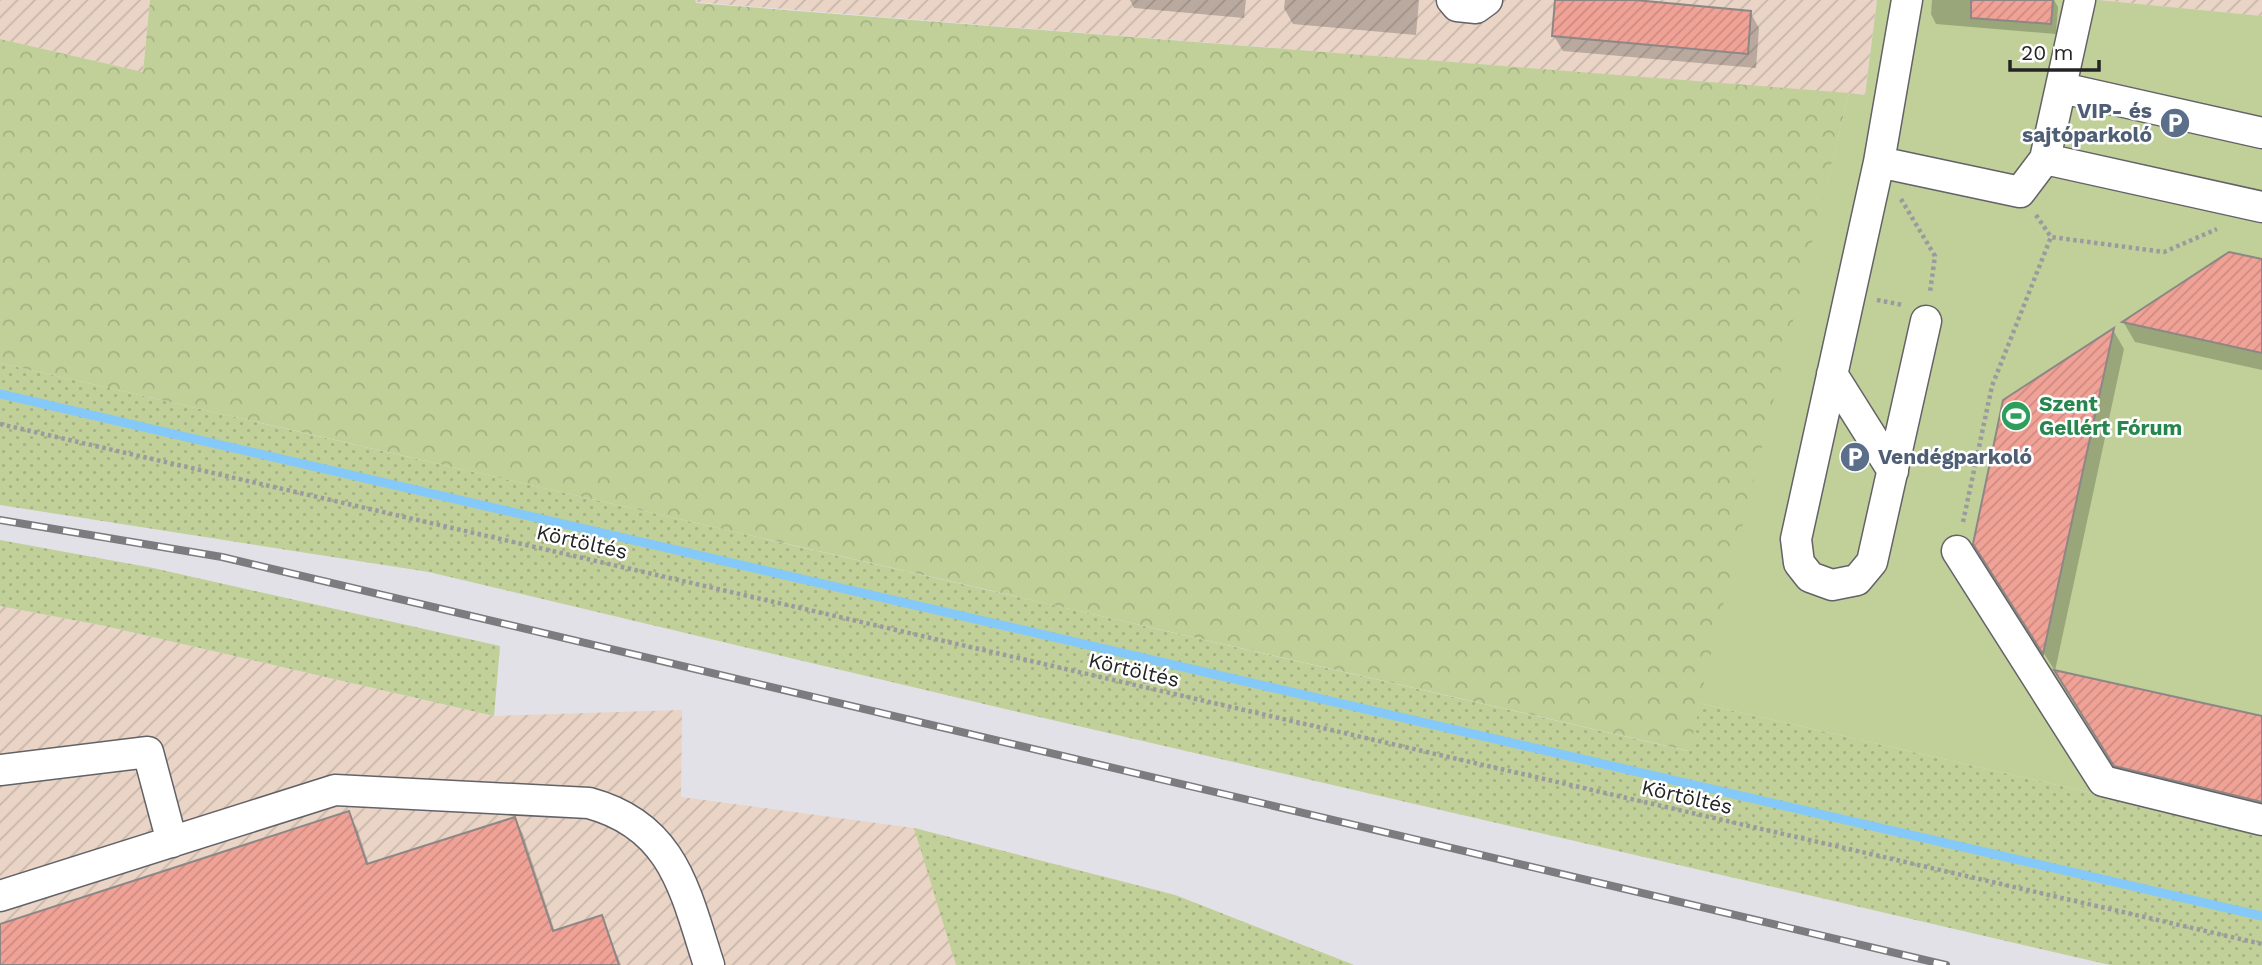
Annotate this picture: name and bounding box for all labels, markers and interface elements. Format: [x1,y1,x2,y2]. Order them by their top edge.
scale bar [2010,28,2099,72]
text: 20 m [2021,40,2073,65]
place label: VIP- és sajtóparkoló [2022,98,2152,147]
parking icon: VIP- és sajtóparkoló [2158,106,2192,140]
place label: Szent Gellért Fórum [2039,391,2182,440]
sports icon: Szent Gellért Fórum [1999,399,2033,433]
parking icon: Vendégparkoló [1838,440,1872,474]
place label: Vendégparkoló [1878,444,2032,469]
street label: Körtöltés [534,519,630,564]
street label: Körtöltés [1086,647,1182,692]
street label: Körtöltés [1639,774,1735,819]

